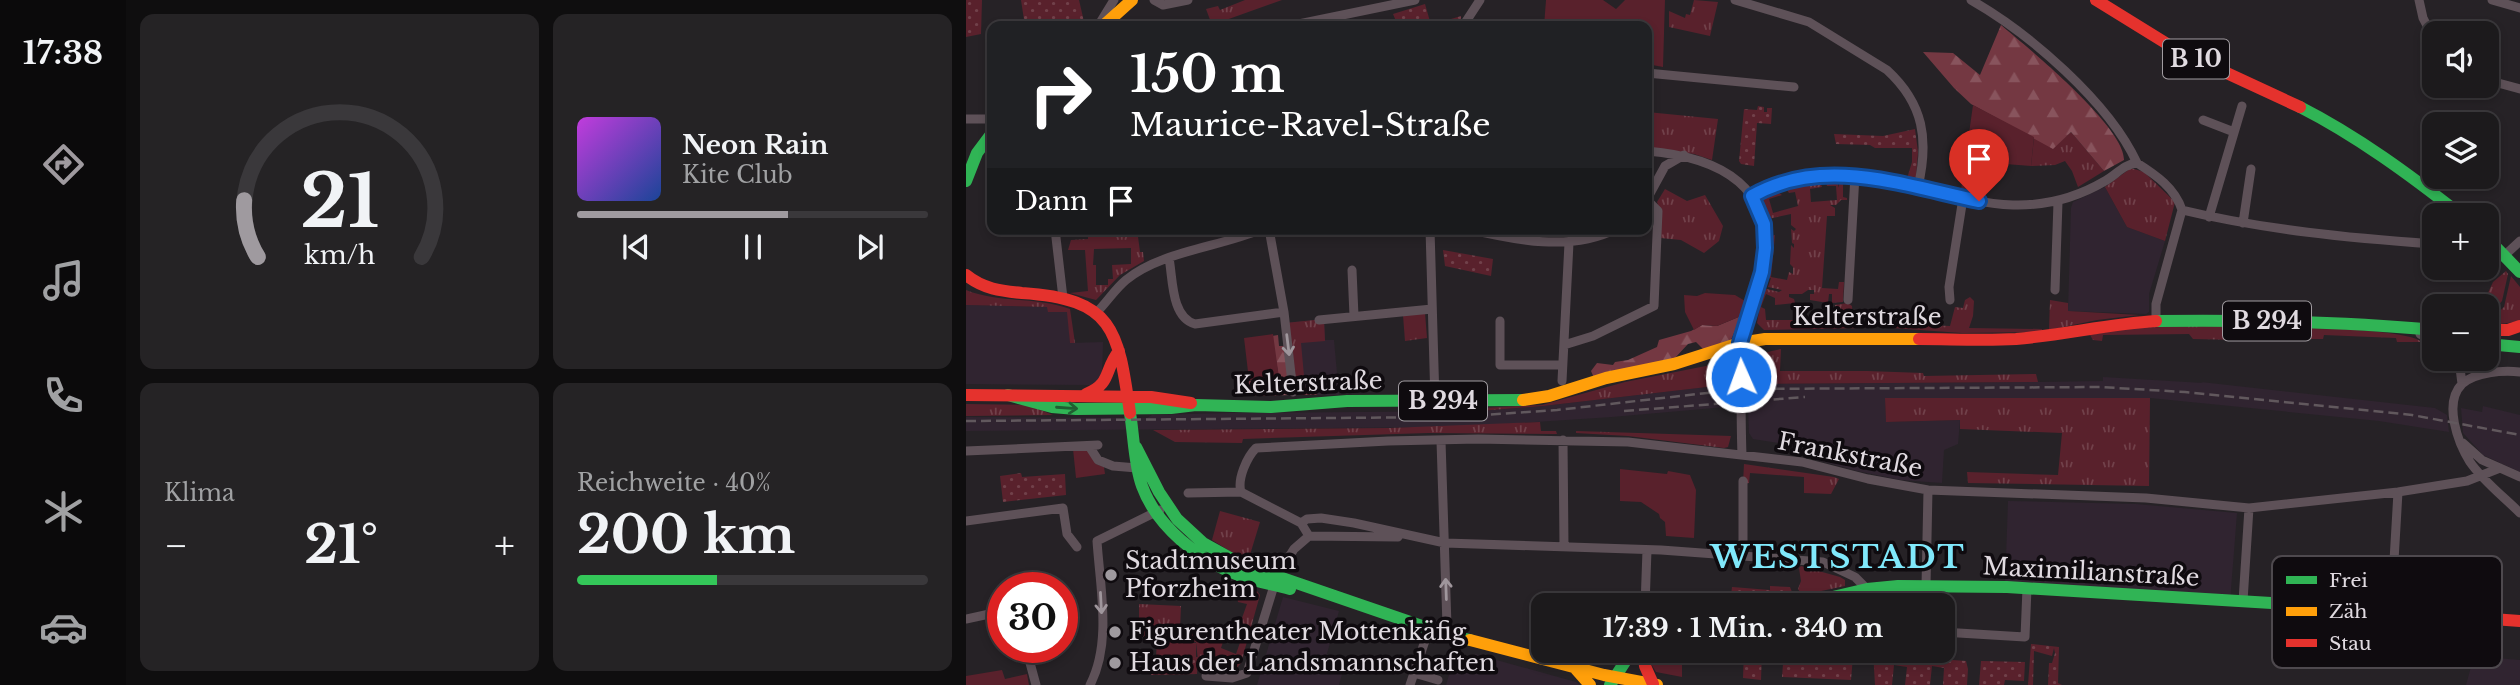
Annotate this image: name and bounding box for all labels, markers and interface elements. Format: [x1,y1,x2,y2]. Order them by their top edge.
map controls [2422,21,2499,371]
button: sound [2422,21,2499,98]
text: 17:38 [23,33,103,73]
road number: B 10 [2163,40,2229,78]
text: 150 m [1130,44,1285,105]
icon: right [1015,49,1106,140]
text: Maurice-Ravel-Straße [1130,105,1491,145]
button: layers [2422,112,2499,189]
text: Neon Rain [682,129,828,161]
pin [1949,129,2009,201]
icon: directions [39,140,88,189]
icon: arrive [1960,140,1998,178]
text: 21 [300,157,379,248]
text: Kite Club [682,161,793,189]
icon: arrive [1102,182,1140,220]
text: Dann [1015,185,1088,217]
button: + [2422,203,2499,280]
icon: previous [617,228,655,266]
icon: pause [734,228,772,266]
icon: next [851,228,889,266]
text: km/h [304,240,375,271]
icon: music [39,256,88,305]
button: − [2422,294,2499,371]
street label: Kelterstraße [1793,302,1941,331]
road number: B 294 [2223,302,2311,340]
one-way arrow [1281,333,1294,356]
position arrow [1704,340,1778,414]
street label: Kelterstraße [1233,365,1383,400]
icon: phone [39,371,88,420]
road number: B 294 [1399,382,1487,420]
one-way arrow [1056,402,1079,415]
street label: Frankstraße [1775,426,1925,483]
text: Reichweite · 40% [577,469,771,497]
text: Klima [164,479,235,507]
icon: climate [39,487,88,536]
text: 200 km [577,503,795,567]
text: 21° [304,513,378,577]
text: − [164,522,188,569]
text: + [494,522,515,569]
district label: WESTSTADT [1709,537,1966,577]
place label: Stadtmuseum Pforzheim [1125,546,1297,603]
street label: Maximilianstraße [1982,551,2200,592]
legend [2272,556,2502,668]
marker: Stadtmuseum Pforzheim [1103,567,1119,583]
text: Frei [2329,569,2368,592]
speed limit sign: 30 [987,572,1078,663]
one-way arrow [1440,577,1453,600]
one-way arrow [1094,591,1107,614]
text: Zäh [2329,600,2367,623]
icon: car [39,603,88,652]
text: 17:39 · 1 Min. · 340 m [1603,612,1883,644]
place label: Figurentheater Mottenkäfig [1129,617,1467,646]
marker: Figurentheater Mottenkäfig [1107,624,1123,640]
text: Stau [2329,632,2372,655]
place label: Haus der Landsmannschaften [1129,648,1495,677]
marker: Haus der Landsmannschaften [1107,655,1123,671]

